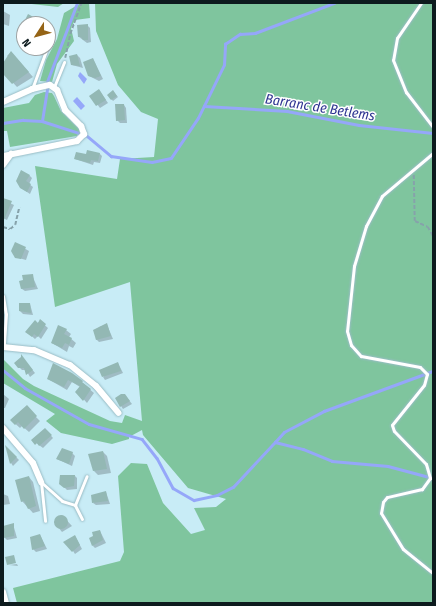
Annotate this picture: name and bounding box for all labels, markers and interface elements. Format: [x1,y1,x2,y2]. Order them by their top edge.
north arrow [16,16,56,56]
text: N [19,36,34,49]
water label: Barranc de Betlems [264,91,376,125]

